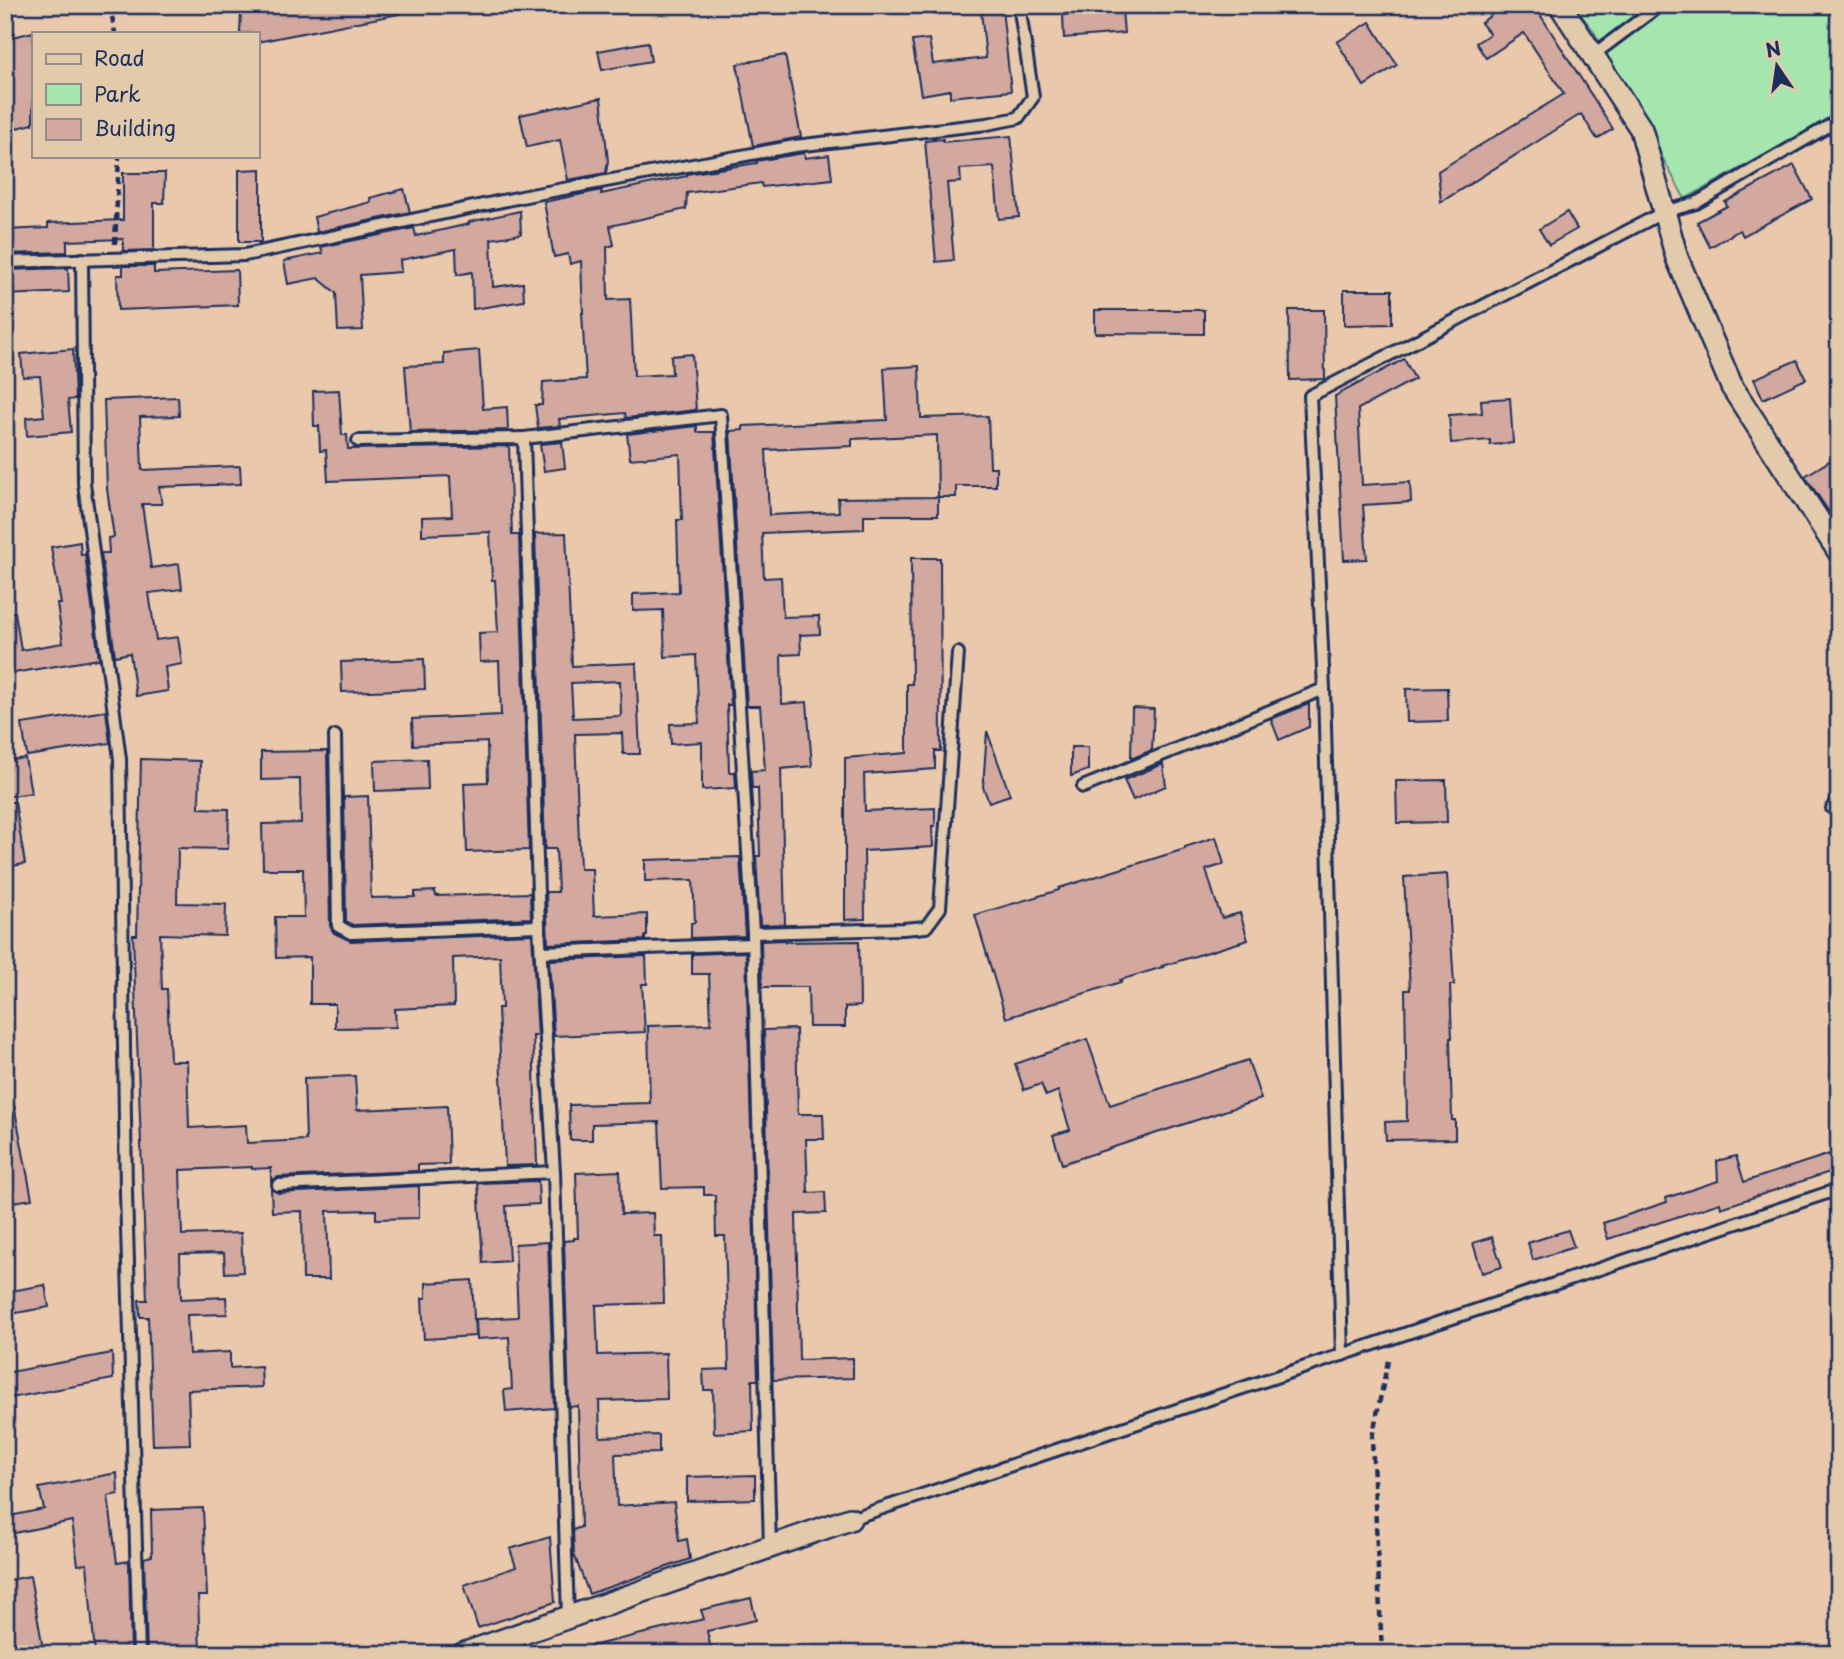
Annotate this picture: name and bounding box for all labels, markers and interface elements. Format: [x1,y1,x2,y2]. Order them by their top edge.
legend [32,32,259,158]
north arrow [1742,32,1812,102]
text: N [1762,33,1783,64]
text: Road [94,41,145,73]
text: Park [94,77,141,109]
text: Building [94,111,176,143]

